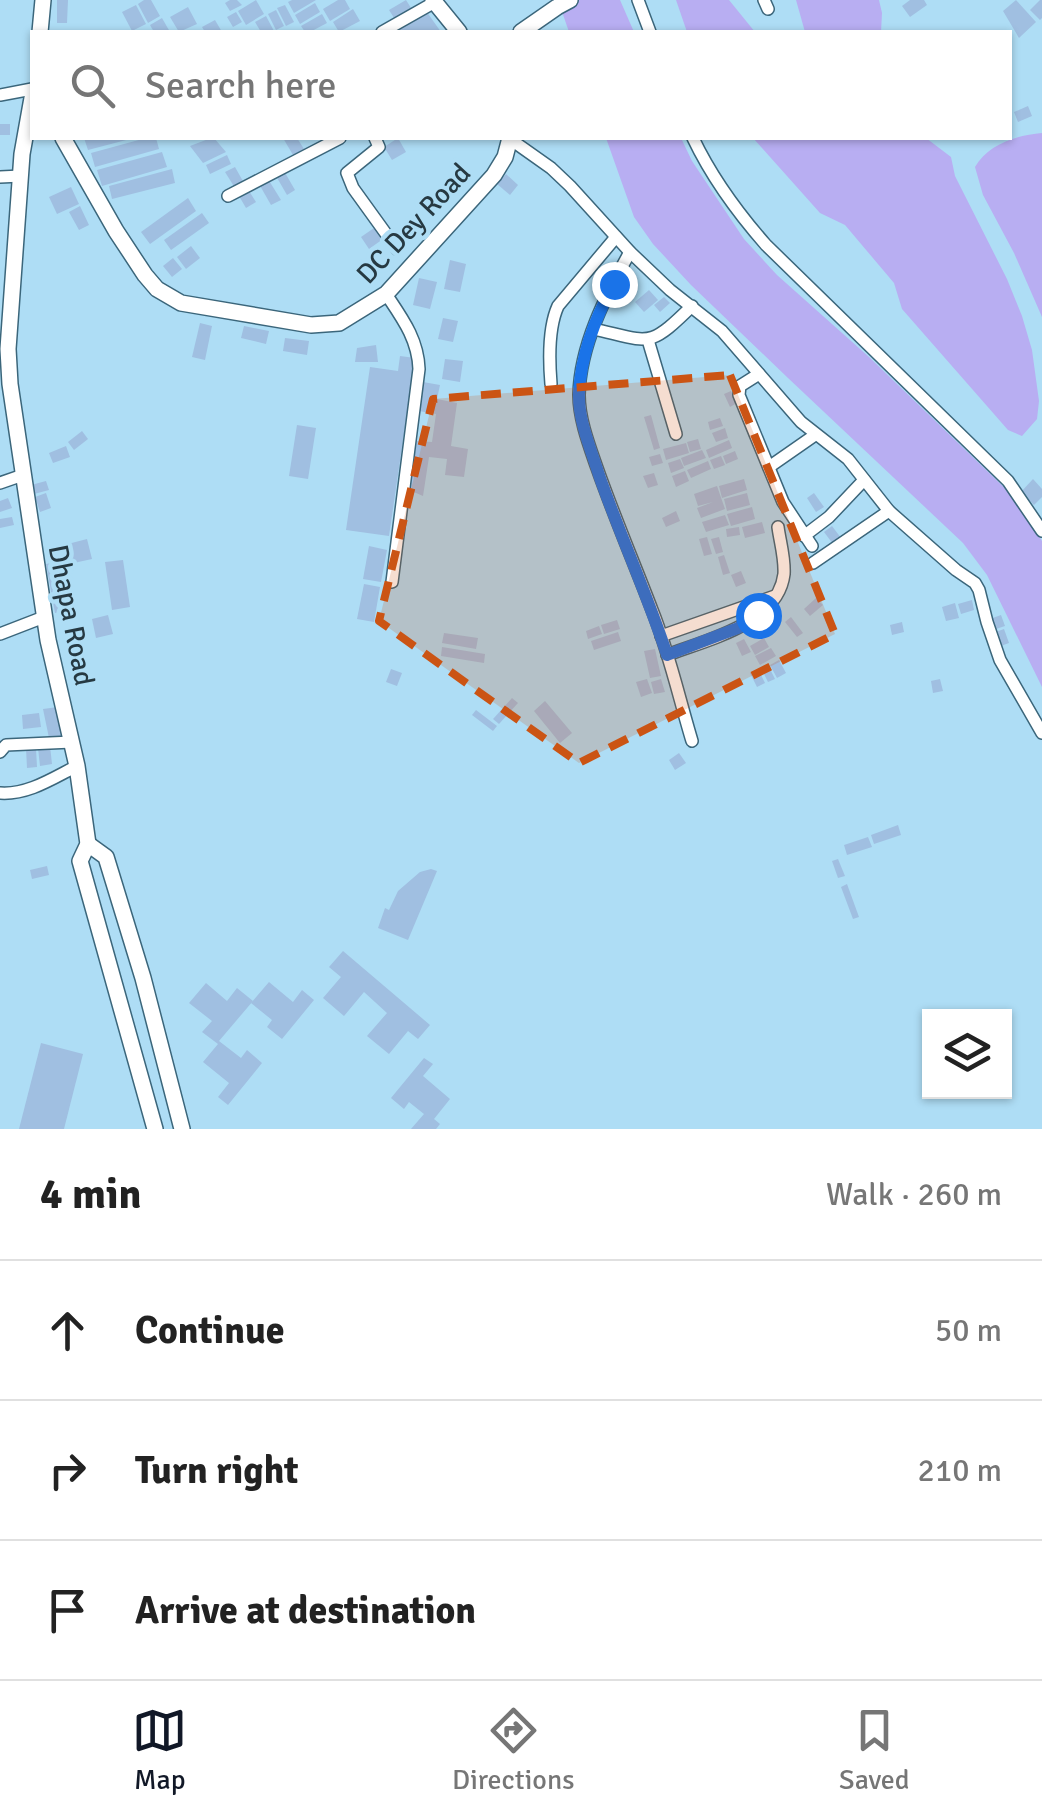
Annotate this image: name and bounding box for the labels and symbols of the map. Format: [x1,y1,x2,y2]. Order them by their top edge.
street label: DC Dey Road [349,156,478,291]
route end [592,262,638,308]
street label: Dhapa Road [41,542,101,688]
route start [736,593,782,639]

